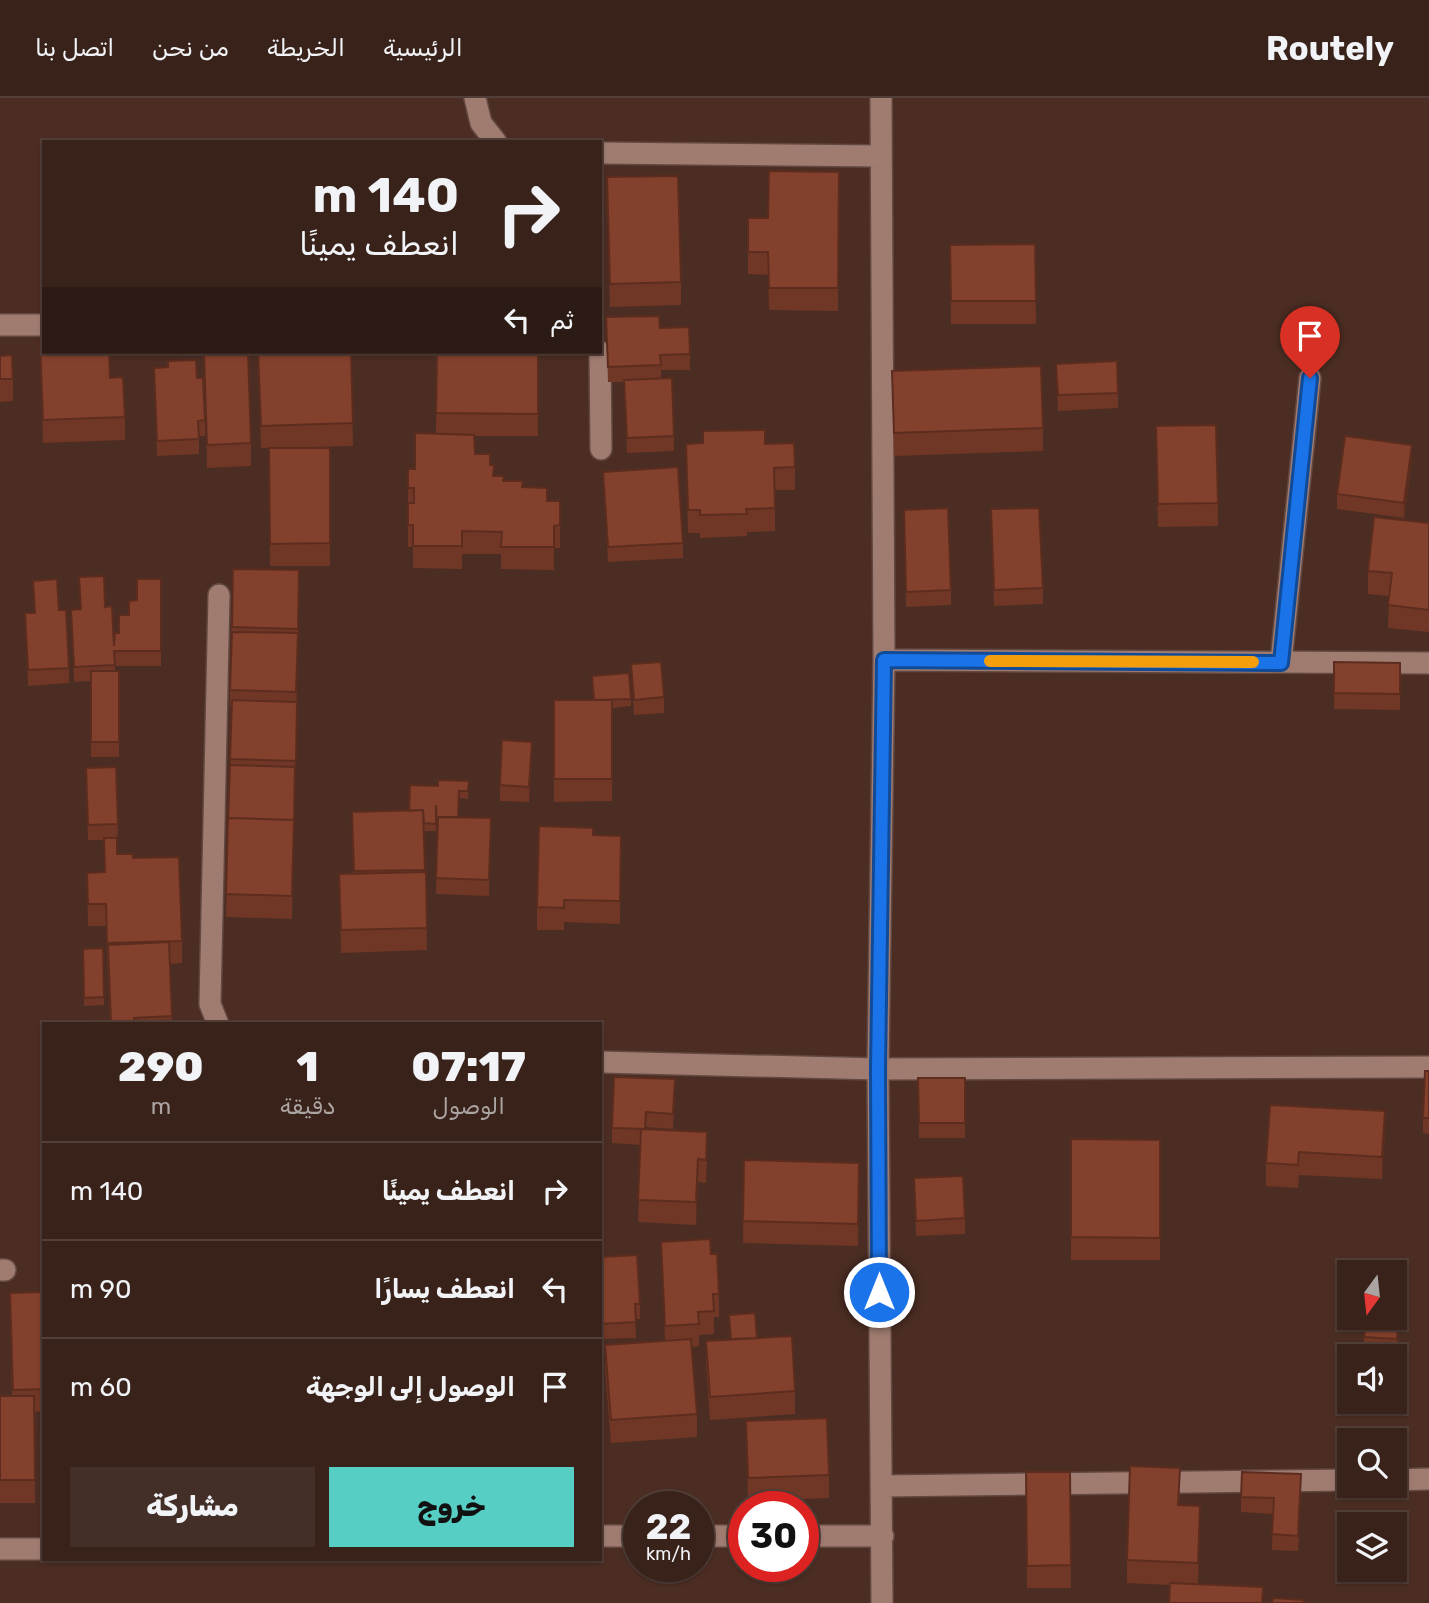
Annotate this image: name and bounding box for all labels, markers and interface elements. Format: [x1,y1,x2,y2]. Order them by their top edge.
text: Routely [1266,29,1394,68]
text: اتصل بنا [35,34,114,62]
text: من نحن [152,34,229,62]
text: الخريطة [267,34,345,62]
text: الرئيسية [383,34,463,62]
text: 140 m [313,166,459,224]
icon: right [483,168,574,259]
text: انعطف يمينًا [299,225,459,263]
icon: left [498,301,536,339]
text: ثم [550,305,574,336]
pin [1280,306,1340,378]
icon: arrive [1291,317,1329,355]
text: 290 [118,1042,204,1092]
text: 1 [296,1042,319,1092]
text: 07:17 [411,1042,526,1092]
text: m [151,1092,171,1120]
text: دقيقة [280,1092,335,1120]
text: الوصول [432,1092,505,1120]
icon: right [536,1172,574,1210]
text: 140 m [70,1176,143,1207]
text: انعطف يمينًا [382,1176,515,1207]
position arrow [842,1255,916,1329]
north arrow [1337,1260,1407,1330]
map controls [1337,1260,1407,1582]
icon: left [536,1270,574,1308]
text: 90 m [70,1274,131,1305]
text: انعطف يسارًا [374,1274,515,1305]
button: sound [1337,1344,1407,1414]
icon: arrive [536,1368,574,1406]
text: 60 m [70,1372,132,1403]
text: الوصول إلى الوجهة [306,1372,515,1403]
button: search [1337,1428,1407,1498]
button: مشاركة [70,1467,315,1547]
button: خروج [329,1467,574,1547]
speed limit sign: 30 [728,1491,819,1582]
text: 22 [646,1506,691,1548]
button: layers [1337,1512,1407,1582]
text: km/h [646,1543,691,1565]

